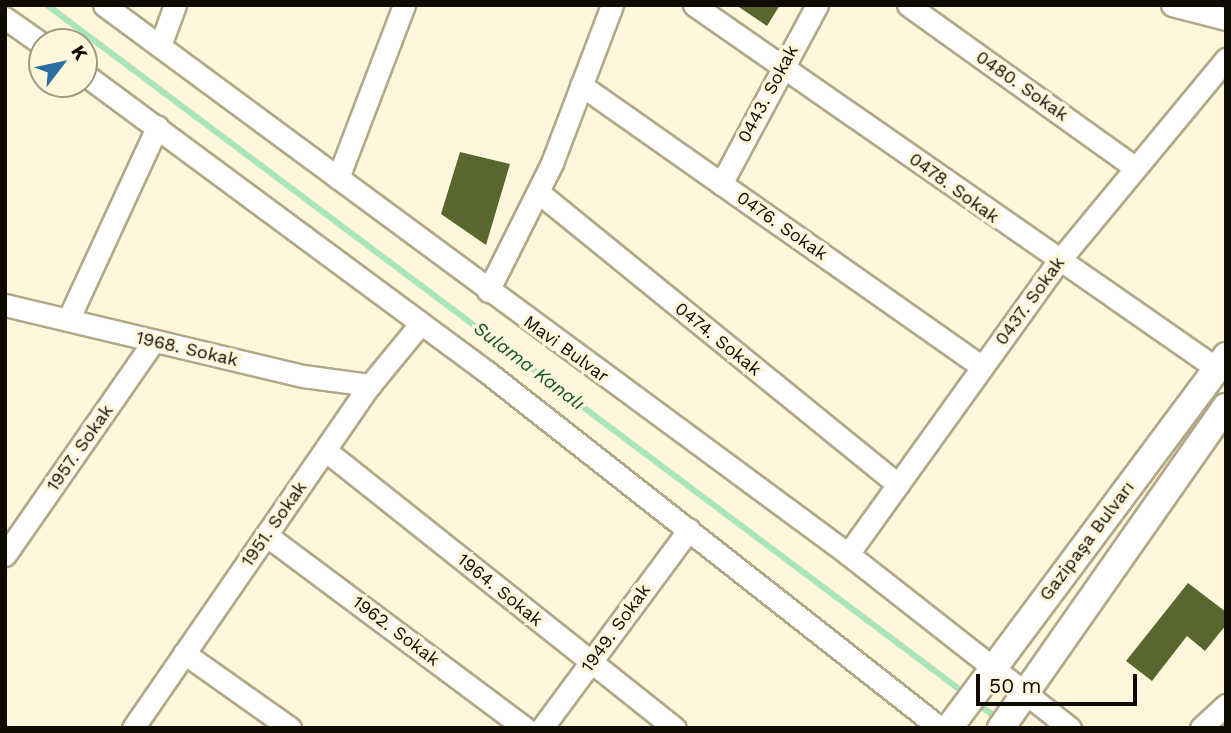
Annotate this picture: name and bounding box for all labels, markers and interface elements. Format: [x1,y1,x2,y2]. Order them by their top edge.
north arrow [28,28,98,98]
text: K [66,41,93,64]
street label: 0443. Sokak [733,42,803,146]
street label: 0480. Sokak [972,46,1072,126]
street label: 0478. Sokak [905,148,1003,228]
street label: 0476. Sokak [733,187,831,265]
street label: 0437. Sokak [991,253,1069,349]
street label: 0474. Sokak [671,298,765,380]
street label: Mavi Bulvar [519,311,613,387]
water label: Sulama Kanalı [469,317,589,415]
street label: 1968. Sokak [134,327,240,371]
street label: 1957. Sokak [42,401,118,495]
street label: 1951. Sokak [237,477,311,571]
street label: Gazipaşa Bulvarı [1035,477,1139,605]
street label: 1964. Sokak [453,549,547,631]
street label: 1949. Sokak [577,580,655,676]
street label: 1962. Sokak [348,591,444,671]
scale bar [979,660,1140,704]
text: 50 m [989,673,1041,698]

